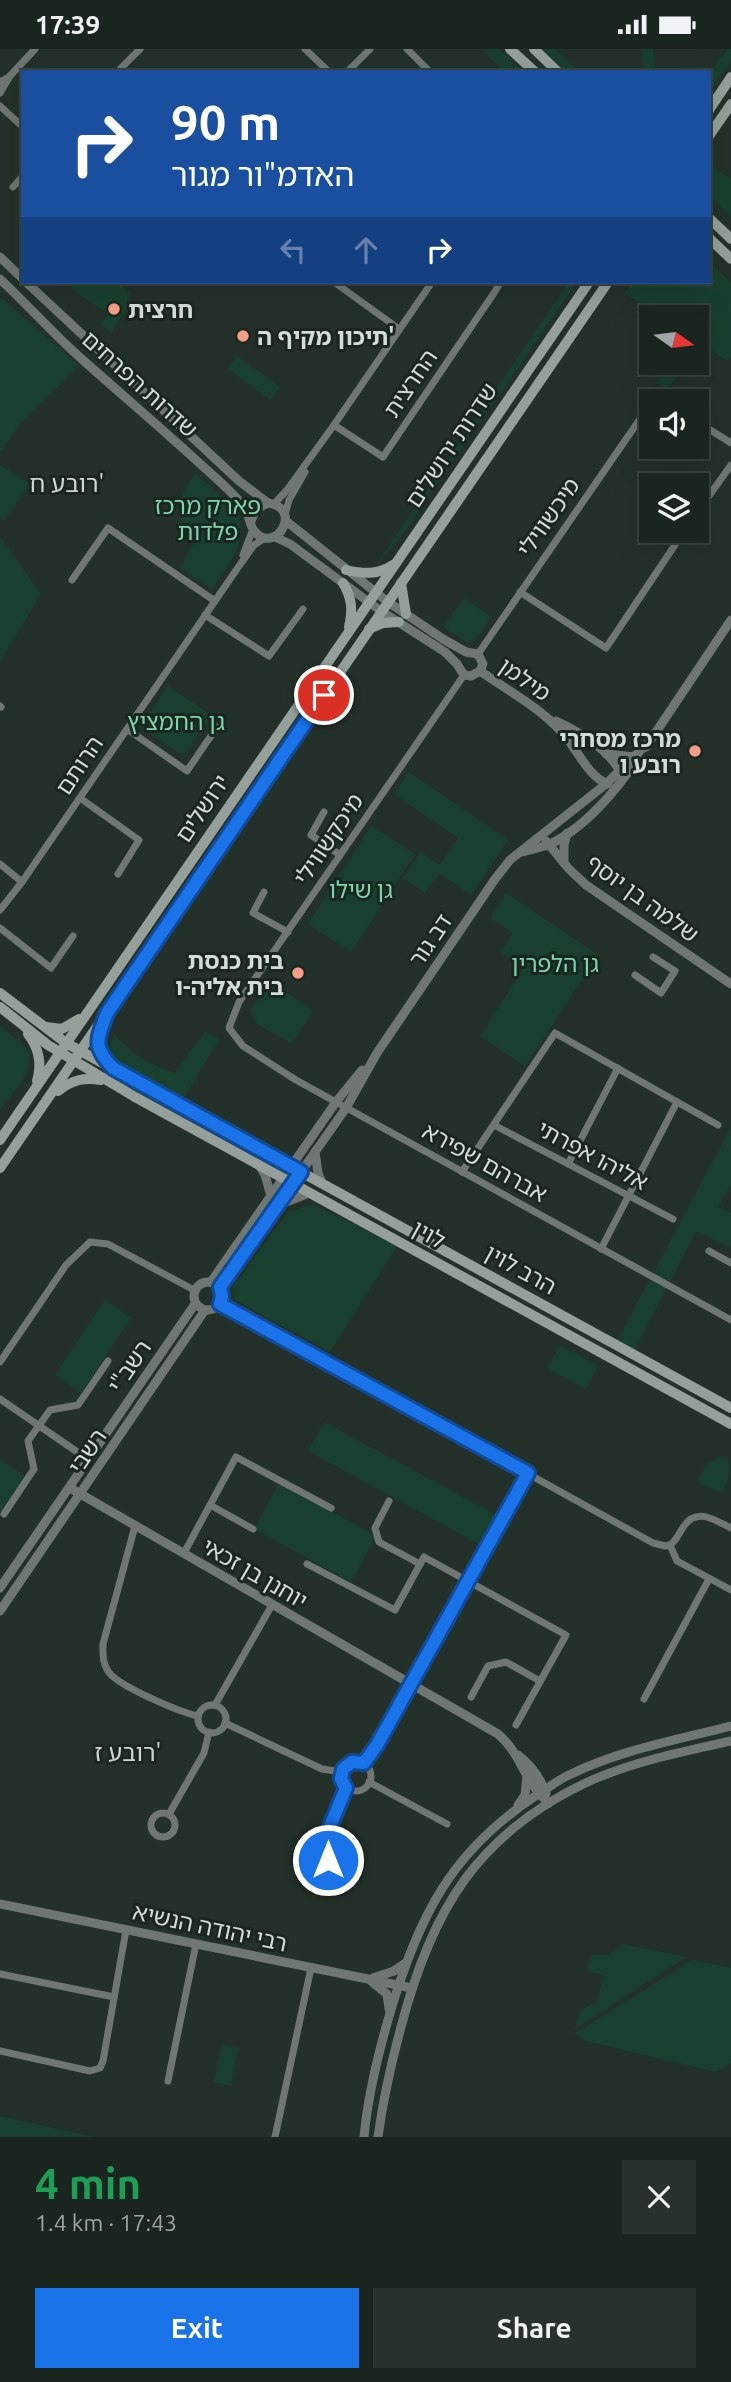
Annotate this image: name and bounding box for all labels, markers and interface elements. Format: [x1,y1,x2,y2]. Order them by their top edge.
text: 17:39 [35,10,100,39]
text: 90 m [171,94,280,149]
icon: right [56,98,147,189]
text: האדמ"ור מגור [171,156,355,192]
icon: left [274,231,312,269]
icon: ahead [347,231,385,269]
icon: right [420,231,458,269]
place label: חרצית [128,297,193,322]
marker: חרצית [106,301,122,317]
north arrow [639,305,709,375]
map controls [639,305,709,543]
place label: תיכון מקיף ה' [257,324,394,349]
street label: שדרות הפרחים [77,326,203,442]
marker: תיכון מקיף ה' [235,328,251,344]
street label: החרצית [378,344,442,422]
street label: שדרות ירושלים [400,378,502,512]
button: sound [639,389,709,459]
district label: רובע ח' [30,470,104,497]
street label: מיכשווילי [512,473,584,561]
button: layers [639,473,709,543]
park label: פארק מרכז פלדות [155,493,261,544]
street label: מילמן [495,652,555,706]
pin [294,665,354,725]
icon: arrive [305,676,343,714]
park label: גן החמציץ [127,709,225,734]
place label: מרכז מסחרי רובע ו [559,726,681,777]
street label: הרותם [50,731,108,799]
marker: מרכז מסחרי רובע ו [687,743,703,759]
street label: ירושלים [170,770,234,846]
street label: מיכקשווילי [288,789,368,889]
street label: שלמה בן יוסף [582,849,704,947]
park label: גן שילו [329,877,393,902]
street label: דב גור [404,909,456,971]
place label: בית כנסת בית אליה-ו [175,948,284,999]
park label: גן הלפרין [511,951,599,976]
marker: בית כנסת בית אליה-ו [290,965,306,981]
street label: אליהו אפרתי [534,1116,652,1194]
street label: אברהם שפירא [419,1118,551,1206]
street label: לוין [408,1215,450,1253]
street label: הרב לוין [481,1239,561,1299]
street label: רשב"י [103,1335,155,1397]
street label: רשבי [63,1424,111,1478]
street label: יוחנן בן זכאי [198,1533,312,1613]
district label: רובע ז' [95,1739,161,1766]
position arrow [291,1823,365,1897]
street label: רבי יהודה הנשיא [131,1898,289,1956]
text: 4 min [35,2160,141,2207]
button: close [622,2160,696,2234]
text: 1.4 km · 17:43 [35,2210,177,2235]
button: Exit [35,2288,359,2368]
button: Share [373,2288,696,2368]

